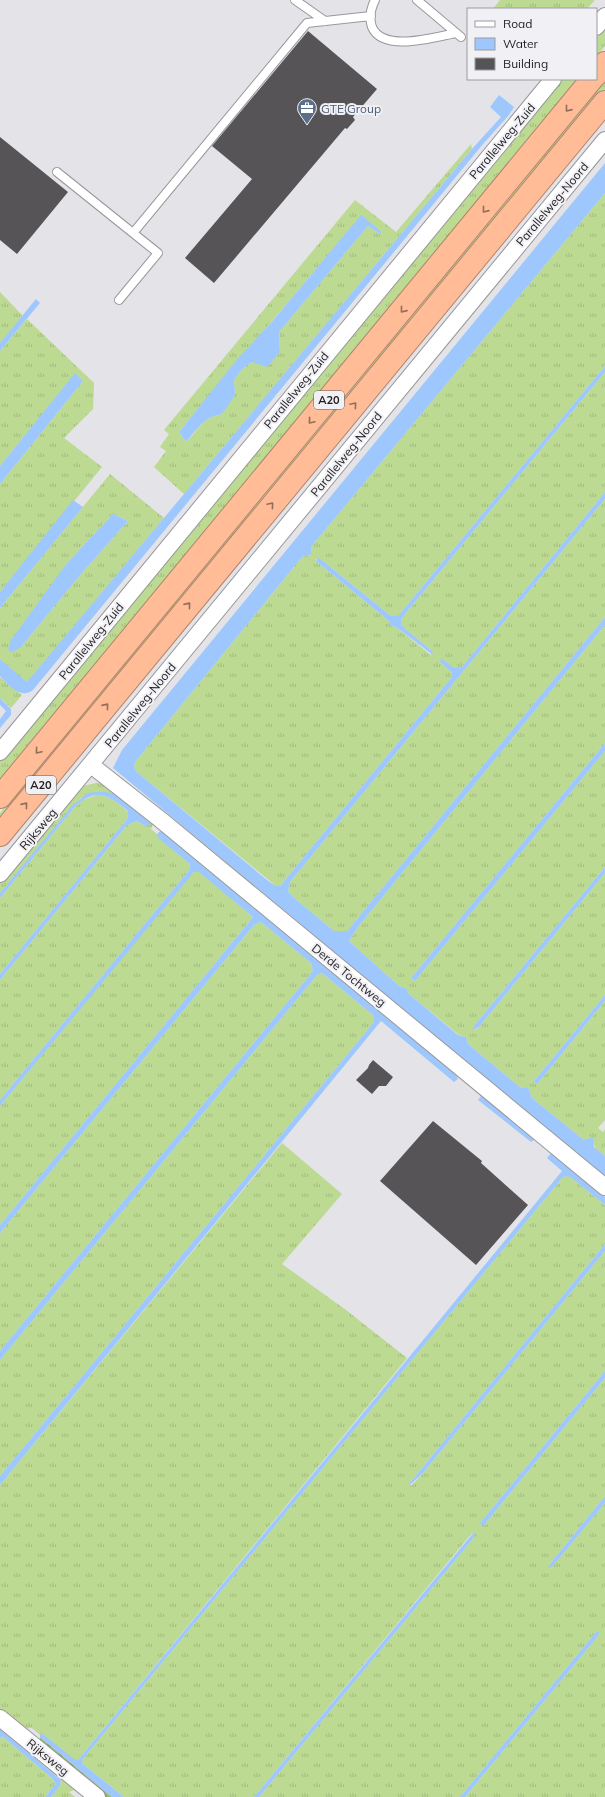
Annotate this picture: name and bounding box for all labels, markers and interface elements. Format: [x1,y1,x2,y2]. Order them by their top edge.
legend [467,8,597,80]
text: Road [503,16,532,31]
text: Water [503,36,539,51]
text: Building [503,56,548,71]
office icon: GTE Group [296,97,318,125]
street label: Parallelweg-Zuid [466,100,538,182]
place label: GTE Group [321,101,381,116]
one-way arrow [566,105,573,112]
street label: Parallelweg-Noord [513,159,591,249]
one-way arrow [483,205,490,212]
one-way arrow [400,306,407,313]
street label: Parallelweg-Zuid [260,349,332,431]
road number: A20 [314,391,344,409]
one-way arrow [350,402,357,409]
street label: Parallelweg-Noord [307,409,385,499]
one-way arrow [309,417,316,424]
one-way arrow [267,502,274,510]
street label: Parallelweg-Zuid [55,600,127,682]
one-way arrow [184,602,191,610]
street label: Parallelweg-Noord [101,660,179,750]
one-way arrow [101,703,108,710]
one-way arrow [36,746,43,753]
road number: A20 [26,776,56,794]
one-way arrow [20,802,27,809]
street label: Rijksweg [16,805,60,853]
street label: Derde Tochtweg [309,940,389,1010]
street label: Rijksweg [24,1735,72,1779]

